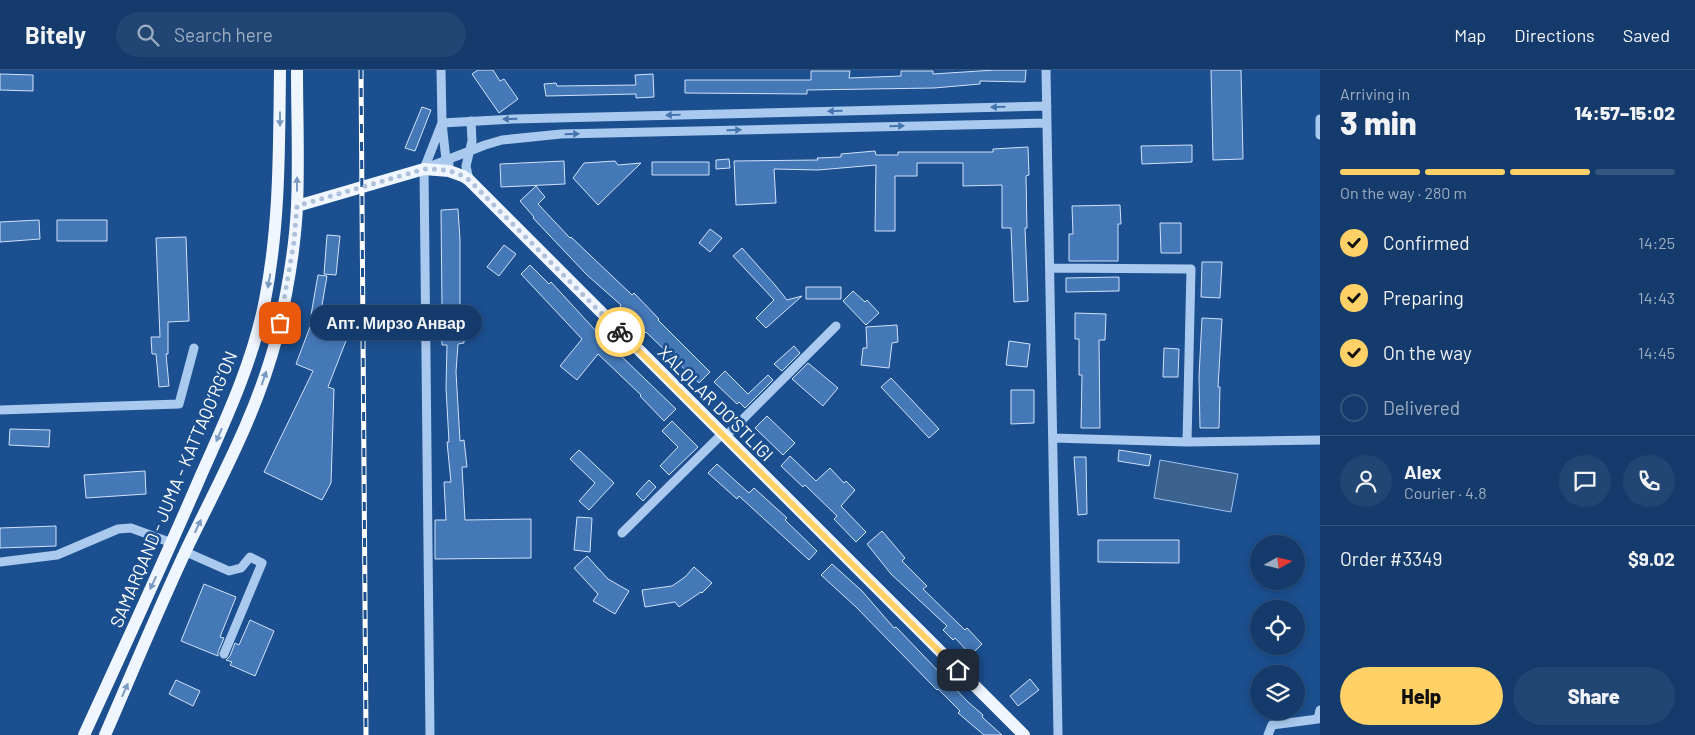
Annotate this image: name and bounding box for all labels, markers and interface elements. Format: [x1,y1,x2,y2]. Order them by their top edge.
search box [116,12,466,57]
text: Bitely [25,20,86,49]
icon: search [134,21,162,49]
text: Search here [174,23,273,46]
text: Map [1454,24,1486,46]
text: Directions [1514,24,1595,46]
text: Saved [1623,24,1670,46]
text: Arriving in [1340,84,1410,103]
text: 14:57–15:02 [1574,101,1675,124]
one-way arrow [990,103,1006,111]
text: 3 min [1340,103,1417,141]
one-way arrow [827,107,843,115]
one-way arrow [275,111,283,127]
one-way arrow [665,111,681,119]
one-way arrow [502,116,518,124]
one-way arrow [889,122,905,130]
one-way arrow [727,126,743,134]
one-way arrow [564,130,580,138]
one-way arrow [293,175,301,191]
text: On the way · 280 m [1340,183,1467,202]
icon: check [1340,229,1368,257]
text: Confirmed [1383,231,1470,254]
text: 14:25 [1638,233,1675,252]
one-way arrow [264,273,272,289]
icon: check [1340,284,1368,312]
text: Preparing [1383,286,1464,309]
text: 14:43 [1638,288,1675,307]
pin [259,302,301,344]
callout: Апт. Мирзо Анвар [310,306,482,340]
courier [595,307,645,357]
icon: bag [266,309,294,337]
text: Апт. Мирзо Анвар [326,313,466,332]
icon: bike [606,318,634,346]
icon: check [1340,339,1368,367]
street label: XALQLAR DO’STLIGI [654,341,778,465]
text: On the way [1383,341,1472,364]
text: 14:45 [1638,343,1675,362]
street label: SAMARQAND - JUMA - KATTAQO‘RG‘ON [105,347,241,631]
one-way arrow [261,370,268,385]
text: Delivered [1383,396,1460,419]
one-way arrow [214,428,222,442]
button: person [1340,455,1392,507]
button: chat [1559,455,1611,507]
button: phone [1623,455,1675,507]
text: Alex [1404,460,1442,483]
text: Courier · 4.8 [1404,483,1487,502]
one-way arrow [194,519,202,533]
north arrow [1250,535,1305,590]
map controls [1250,535,1305,720]
text: Order #3349 [1340,547,1442,570]
text: $9.02 [1628,547,1675,570]
one-way arrow [149,576,158,591]
button: locate [1250,600,1305,655]
pin [937,649,979,691]
icon: home [944,656,972,684]
button: layers [1250,665,1305,720]
button: Help [1340,667,1503,725]
button: Share [1513,667,1675,725]
one-way arrow [121,683,129,697]

